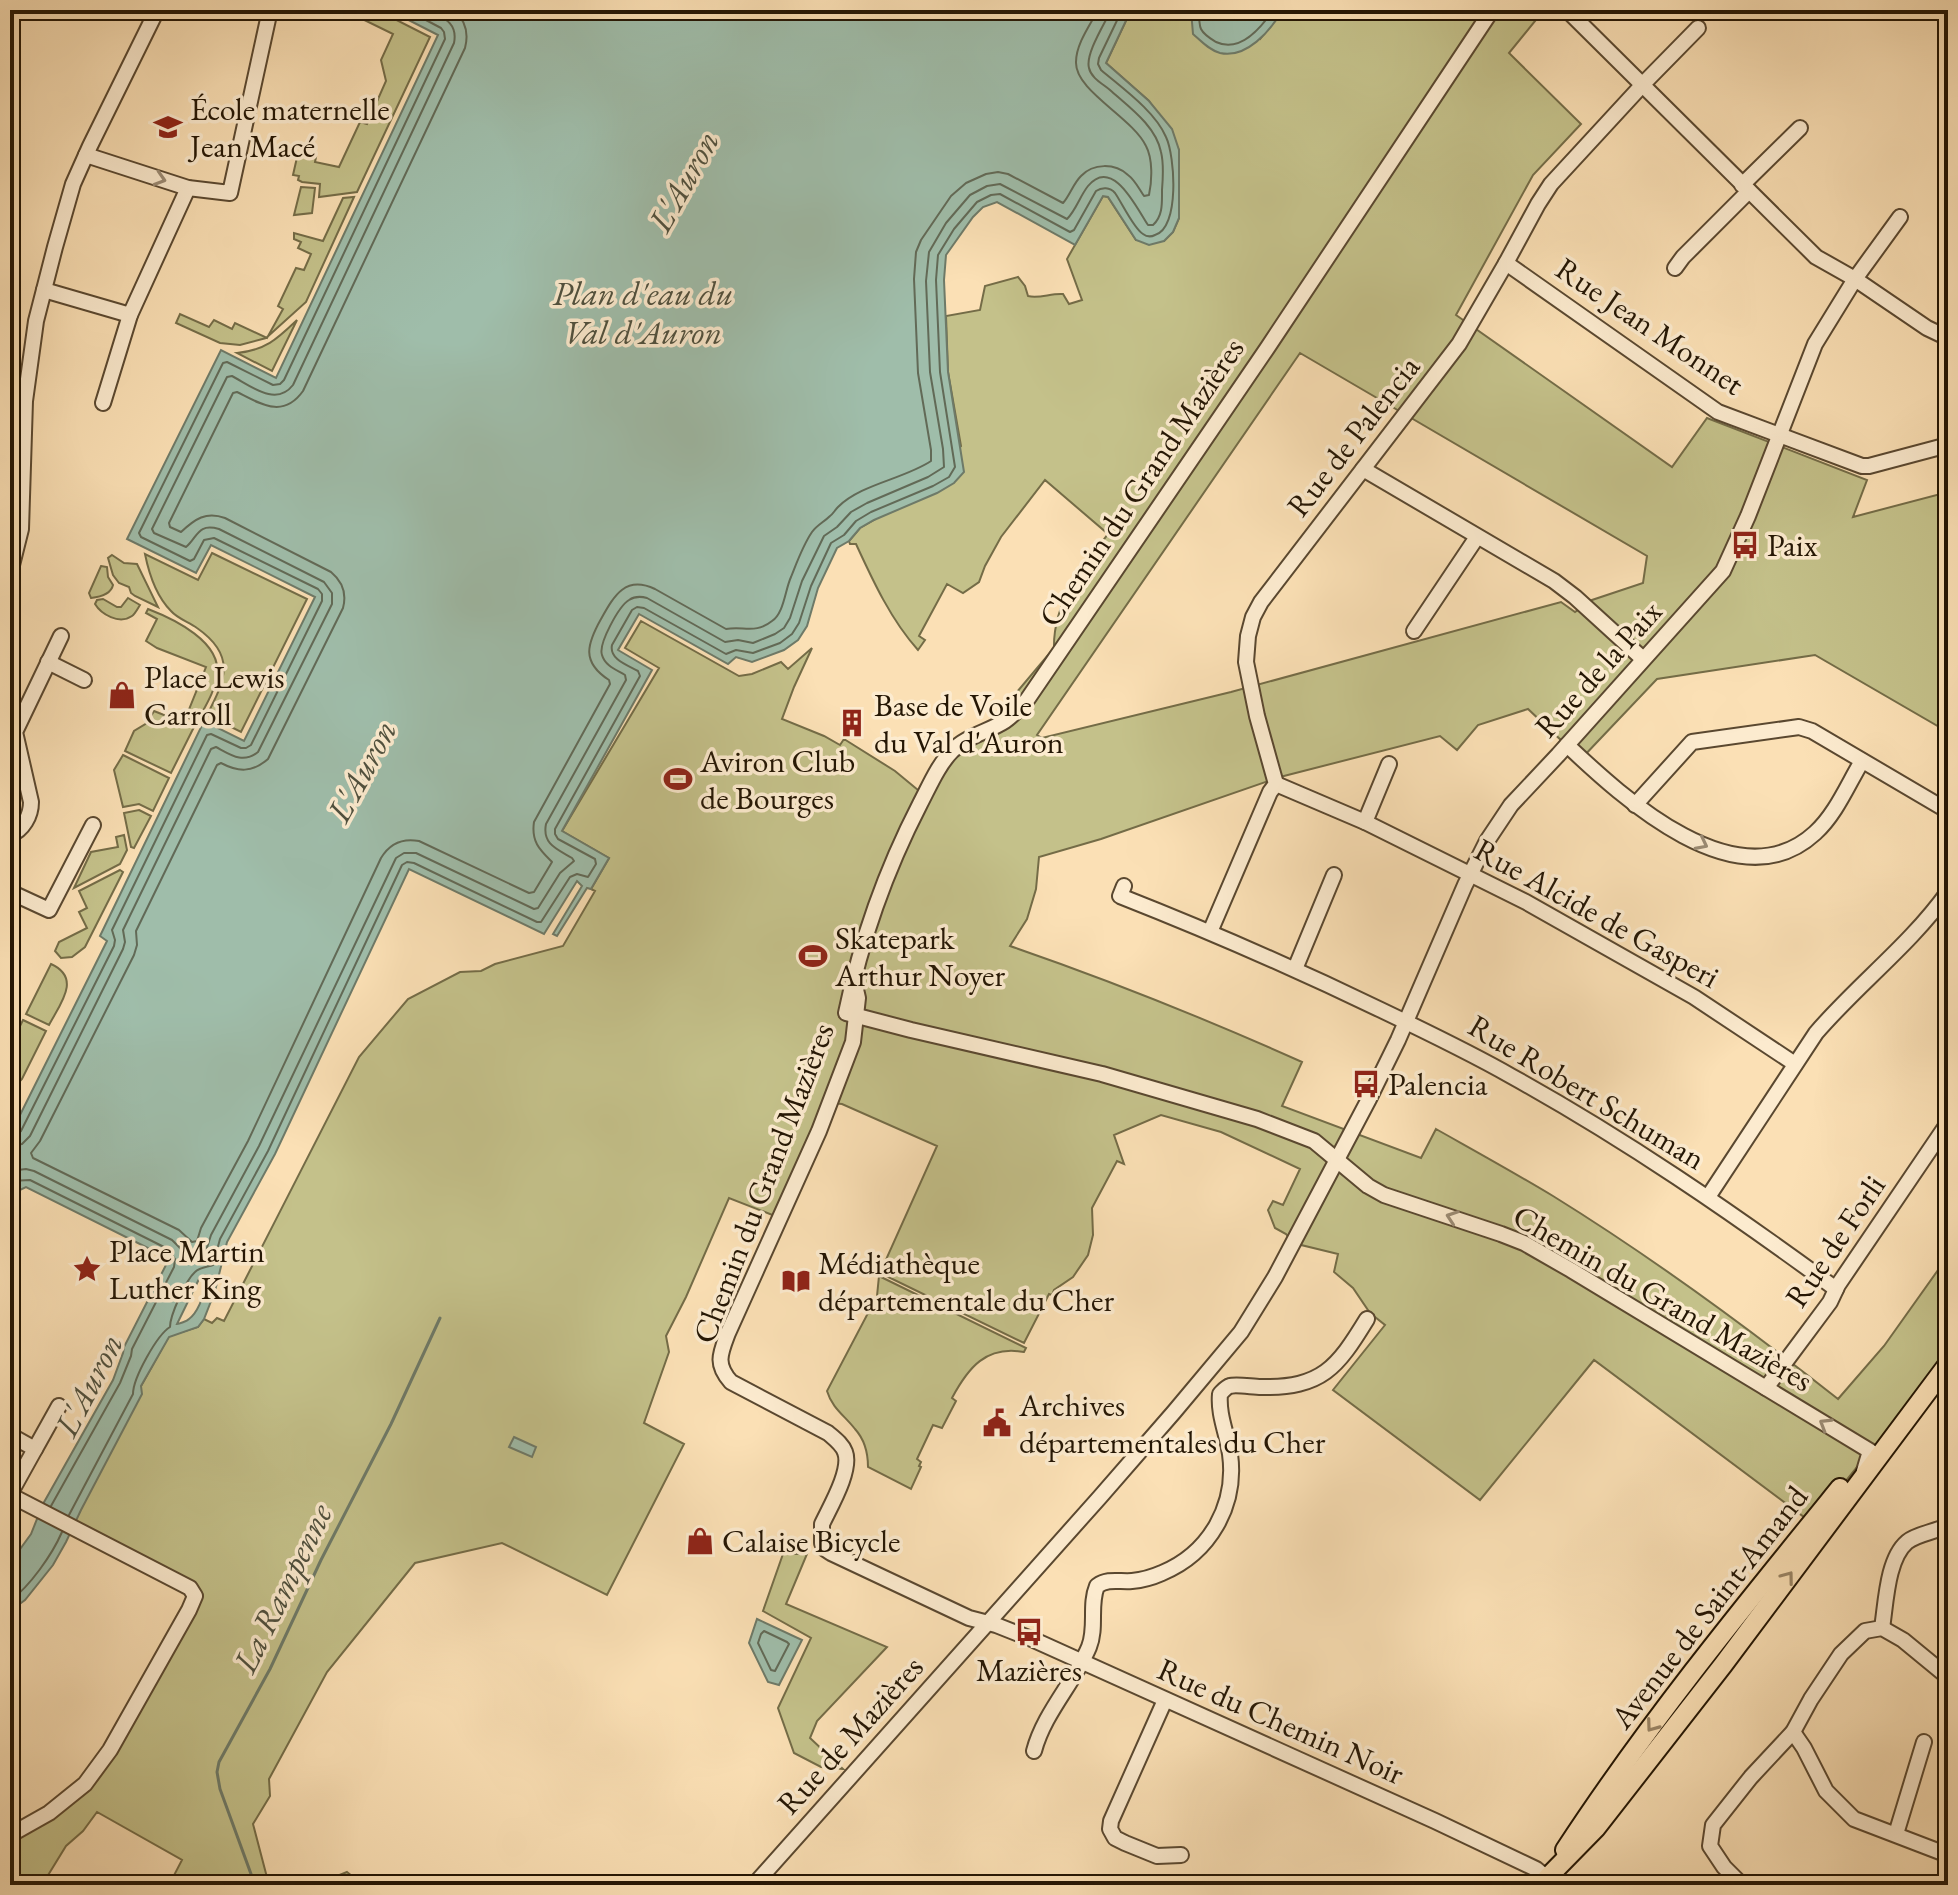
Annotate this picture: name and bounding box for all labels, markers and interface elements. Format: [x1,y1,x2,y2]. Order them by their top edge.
place label: École maternelle Jean Macé [187,88,390,167]
school or university icon: École maternelle Jean Macé [153,112,183,142]
water label: L'Auron [637,122,729,240]
one-way arrow [153,170,166,186]
street label: Rue Jean Monnet [1548,248,1752,404]
water label: Plan d'eau du Val d'Auron [553,271,733,354]
street label: Chemin du Grand Mazières [1029,329,1253,635]
street label: Rue de Palencia [1277,347,1429,525]
place label: Paix [1767,524,1818,566]
bus stop icon: Paix [1730,530,1760,560]
street label: Rue de la Paix [1525,591,1671,747]
place label: Place Lewis Carroll [144,656,285,735]
shop icon: Place Lewis Carroll [107,680,137,710]
place label: Base de Voile du Val d'Auron [874,684,1064,763]
building icon: Base de Voile du Val d'Auron [837,708,867,738]
water label: L'Auron [315,712,406,831]
place label: Aviron Club de Bourges [699,740,855,819]
sports icon: Aviron Club de Bourges [663,764,693,794]
street label: Rue Alcide de Gasperi [1467,828,1727,998]
one-way arrow [1694,834,1709,849]
place label: Skatepark Arthur Noyer [834,917,1005,996]
sports icon: Skatepark Arthur Noyer [798,941,828,971]
street label: Rue Robert Schuman [1461,1005,1713,1179]
street label: Chemin du Grand Mazières [683,1017,843,1349]
place label: Palencia [1388,1063,1488,1105]
bus stop icon: Palencia [1351,1069,1381,1099]
street label: Rue de Forli [1775,1166,1895,1315]
street label: Chemin du Grand Mazières [1505,1195,1821,1401]
one-way arrow [1445,1211,1459,1227]
place label: Place Martin Luther King [109,1230,265,1309]
place label: Médiathèque départementale du Cher [818,1242,1114,1321]
place icon: Place Martin Luther King [72,1254,102,1284]
library icon: Médiathèque départementale du Cher [781,1266,811,1296]
water label: L'Auron [43,1326,132,1445]
place label: Archives départementales du Cher [1018,1384,1326,1463]
public building icon: Archives départementales du Cher [982,1408,1012,1438]
one-way arrow [1819,1418,1834,1433]
street label: Avenue de Saint-Amand [1600,1476,1818,1738]
water label: La Rampenne [222,1496,342,1681]
place label: Calaise Bicycle [722,1520,900,1562]
shop icon: Calaise Bicycle [685,1526,715,1556]
one-way arrow [1778,1571,1792,1586]
bus stop icon: Mazières [1014,1617,1044,1647]
street label: Rue de Mazières [768,1647,932,1823]
street label: Rue du Chemin Noir [1151,1648,1411,1794]
place label: Mazières [976,1649,1082,1691]
one-way arrow [1647,1718,1662,1732]

